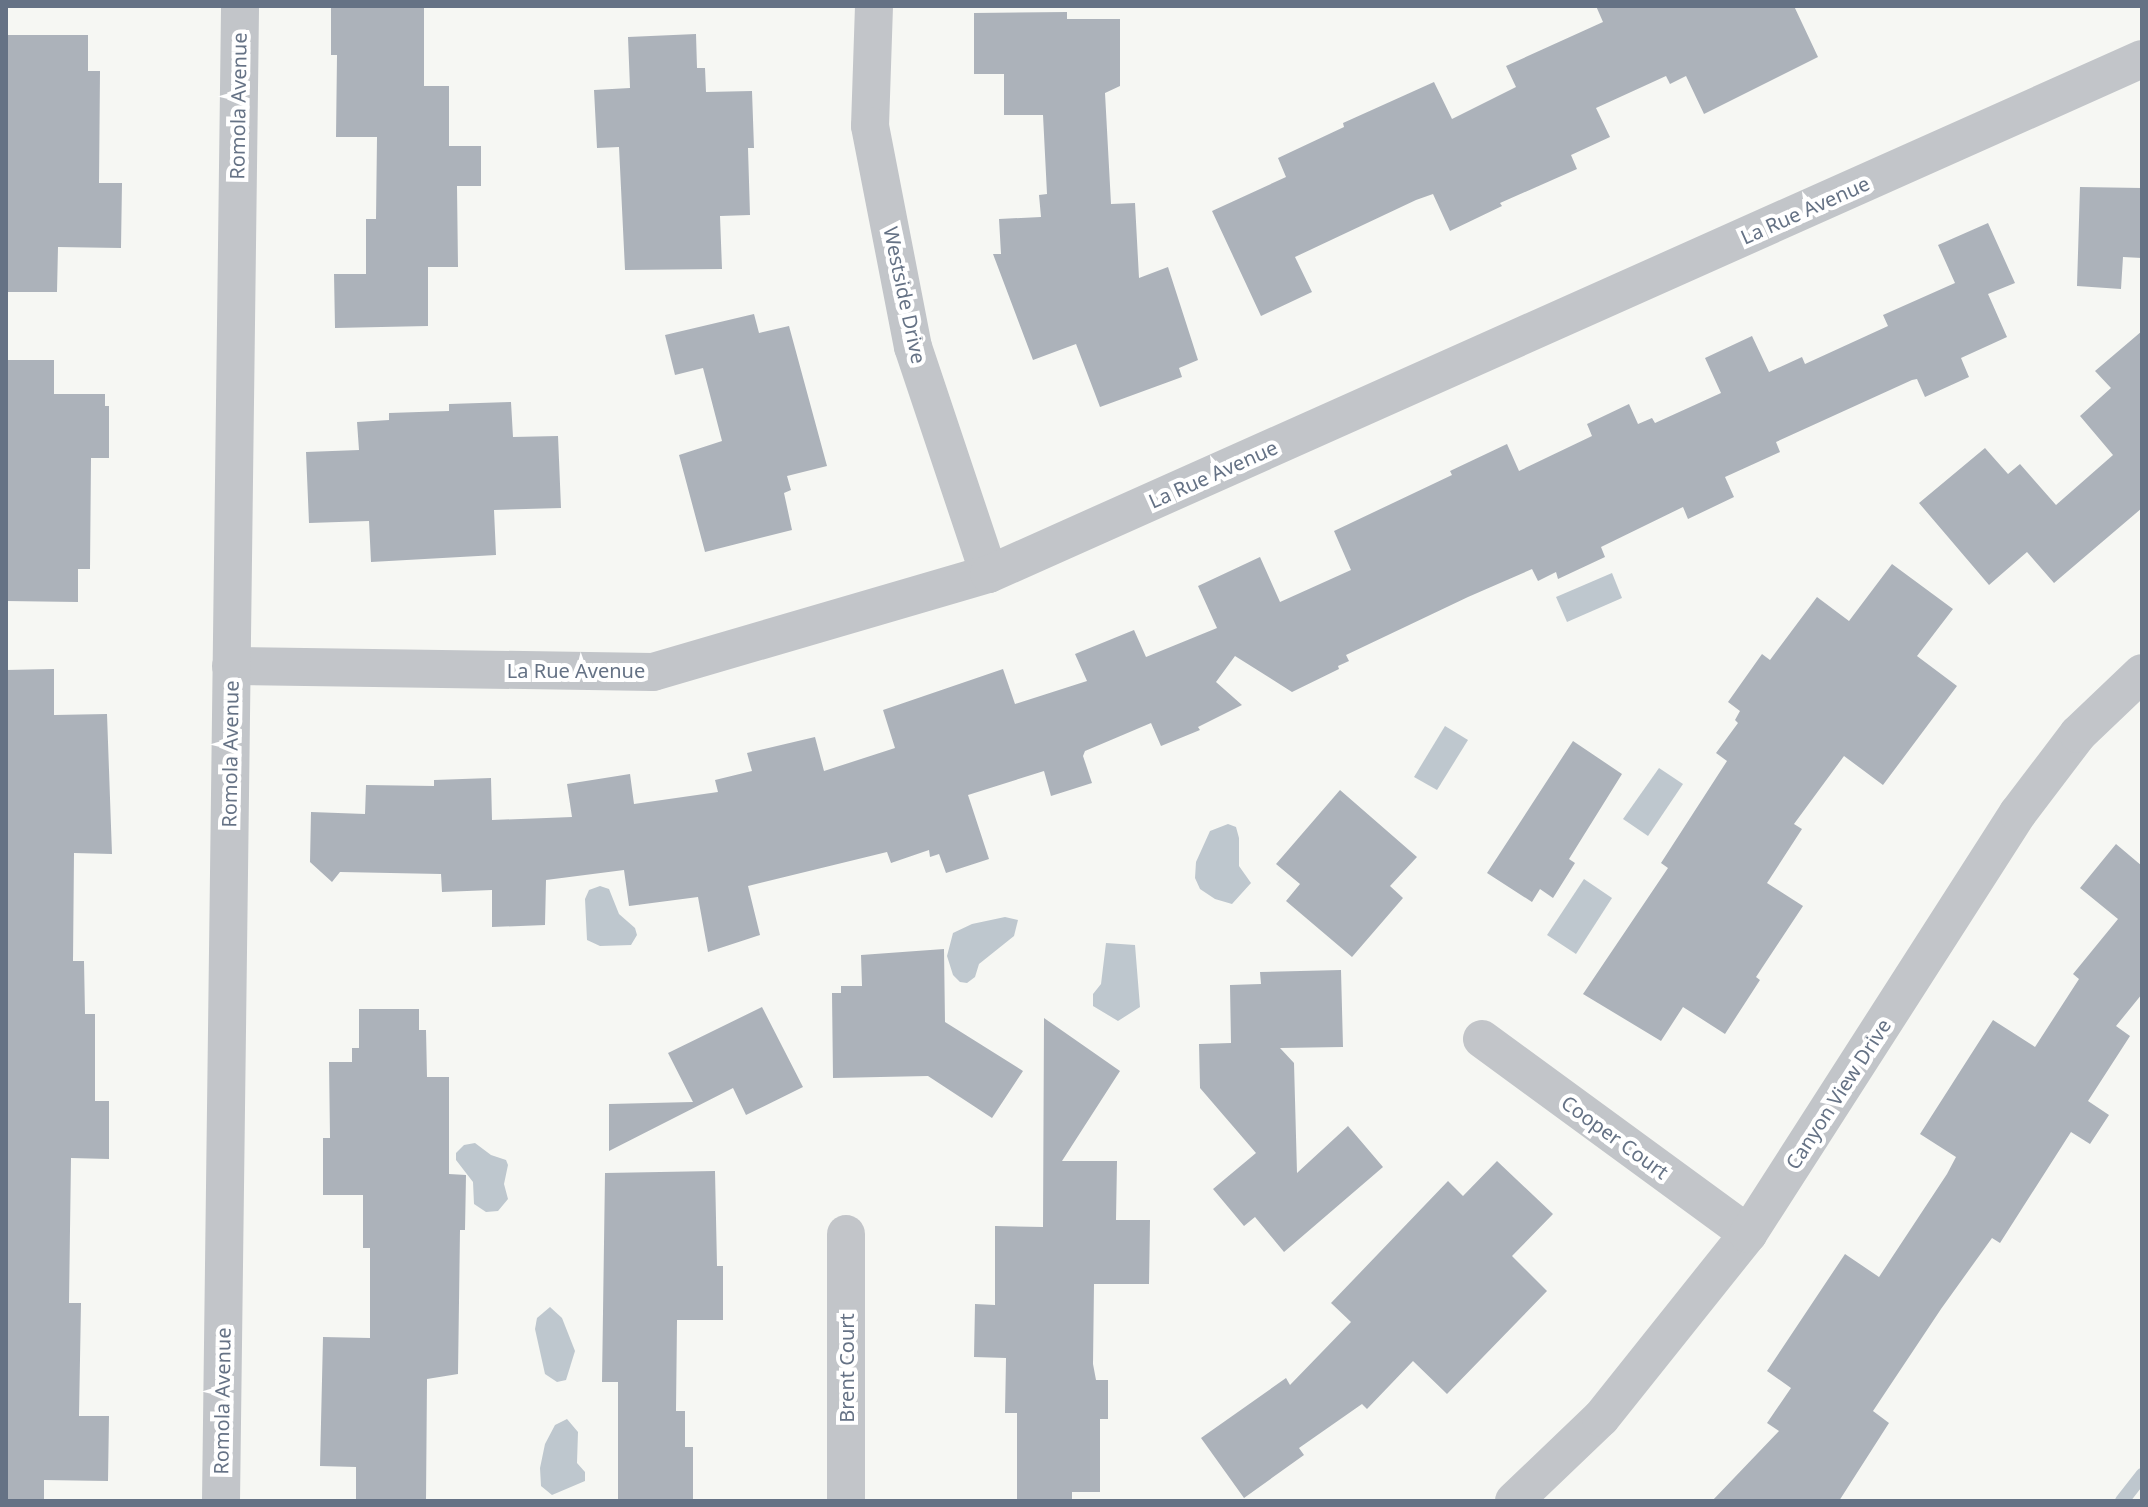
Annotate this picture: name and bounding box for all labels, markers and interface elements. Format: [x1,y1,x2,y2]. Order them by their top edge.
street label: Romola Avenue [225,32,251,180]
street label: La Rue Avenue [1737,171,1873,249]
street label: Westside Drive [879,224,931,366]
street label: La Rue Avenue [1145,435,1281,513]
street label: La Rue Avenue [507,658,645,682]
street label: Romola Avenue [217,680,243,828]
street label: Canyon View Drive [1780,1014,1896,1174]
street label: Cooper Court [1557,1090,1673,1184]
street label: Brent Court [834,1313,858,1423]
street label: Romola Avenue [209,1327,235,1475]

